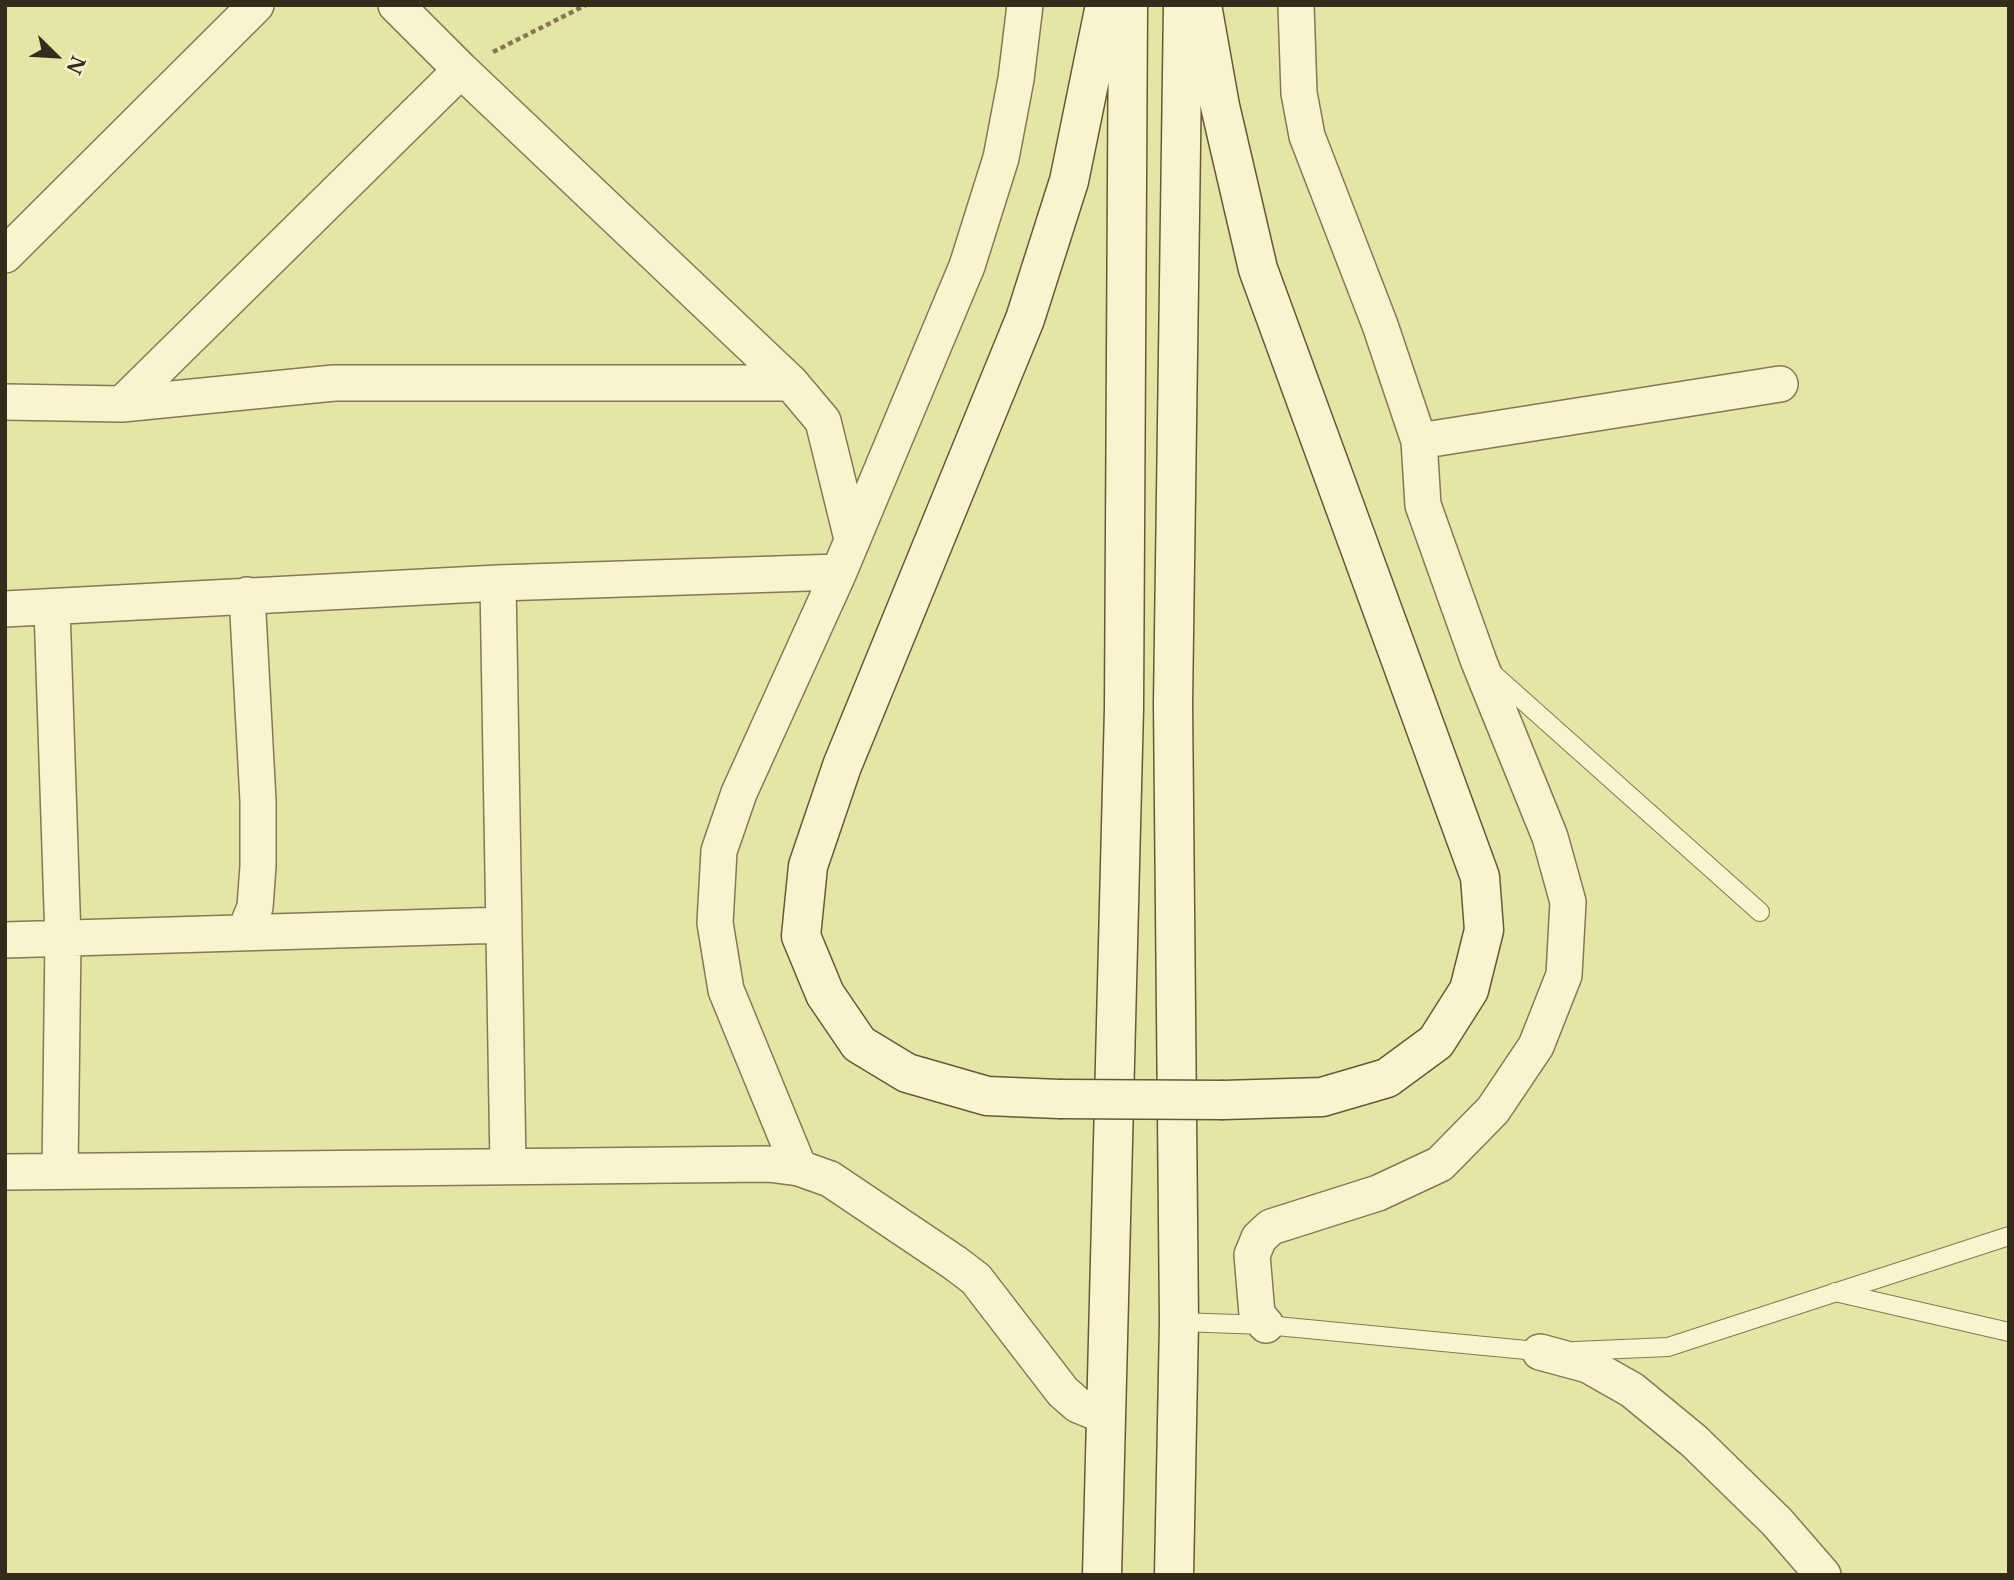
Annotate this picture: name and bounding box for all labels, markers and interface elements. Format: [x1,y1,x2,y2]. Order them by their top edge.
north arrow [21,21,91,91]
text: N [62,52,90,78]

